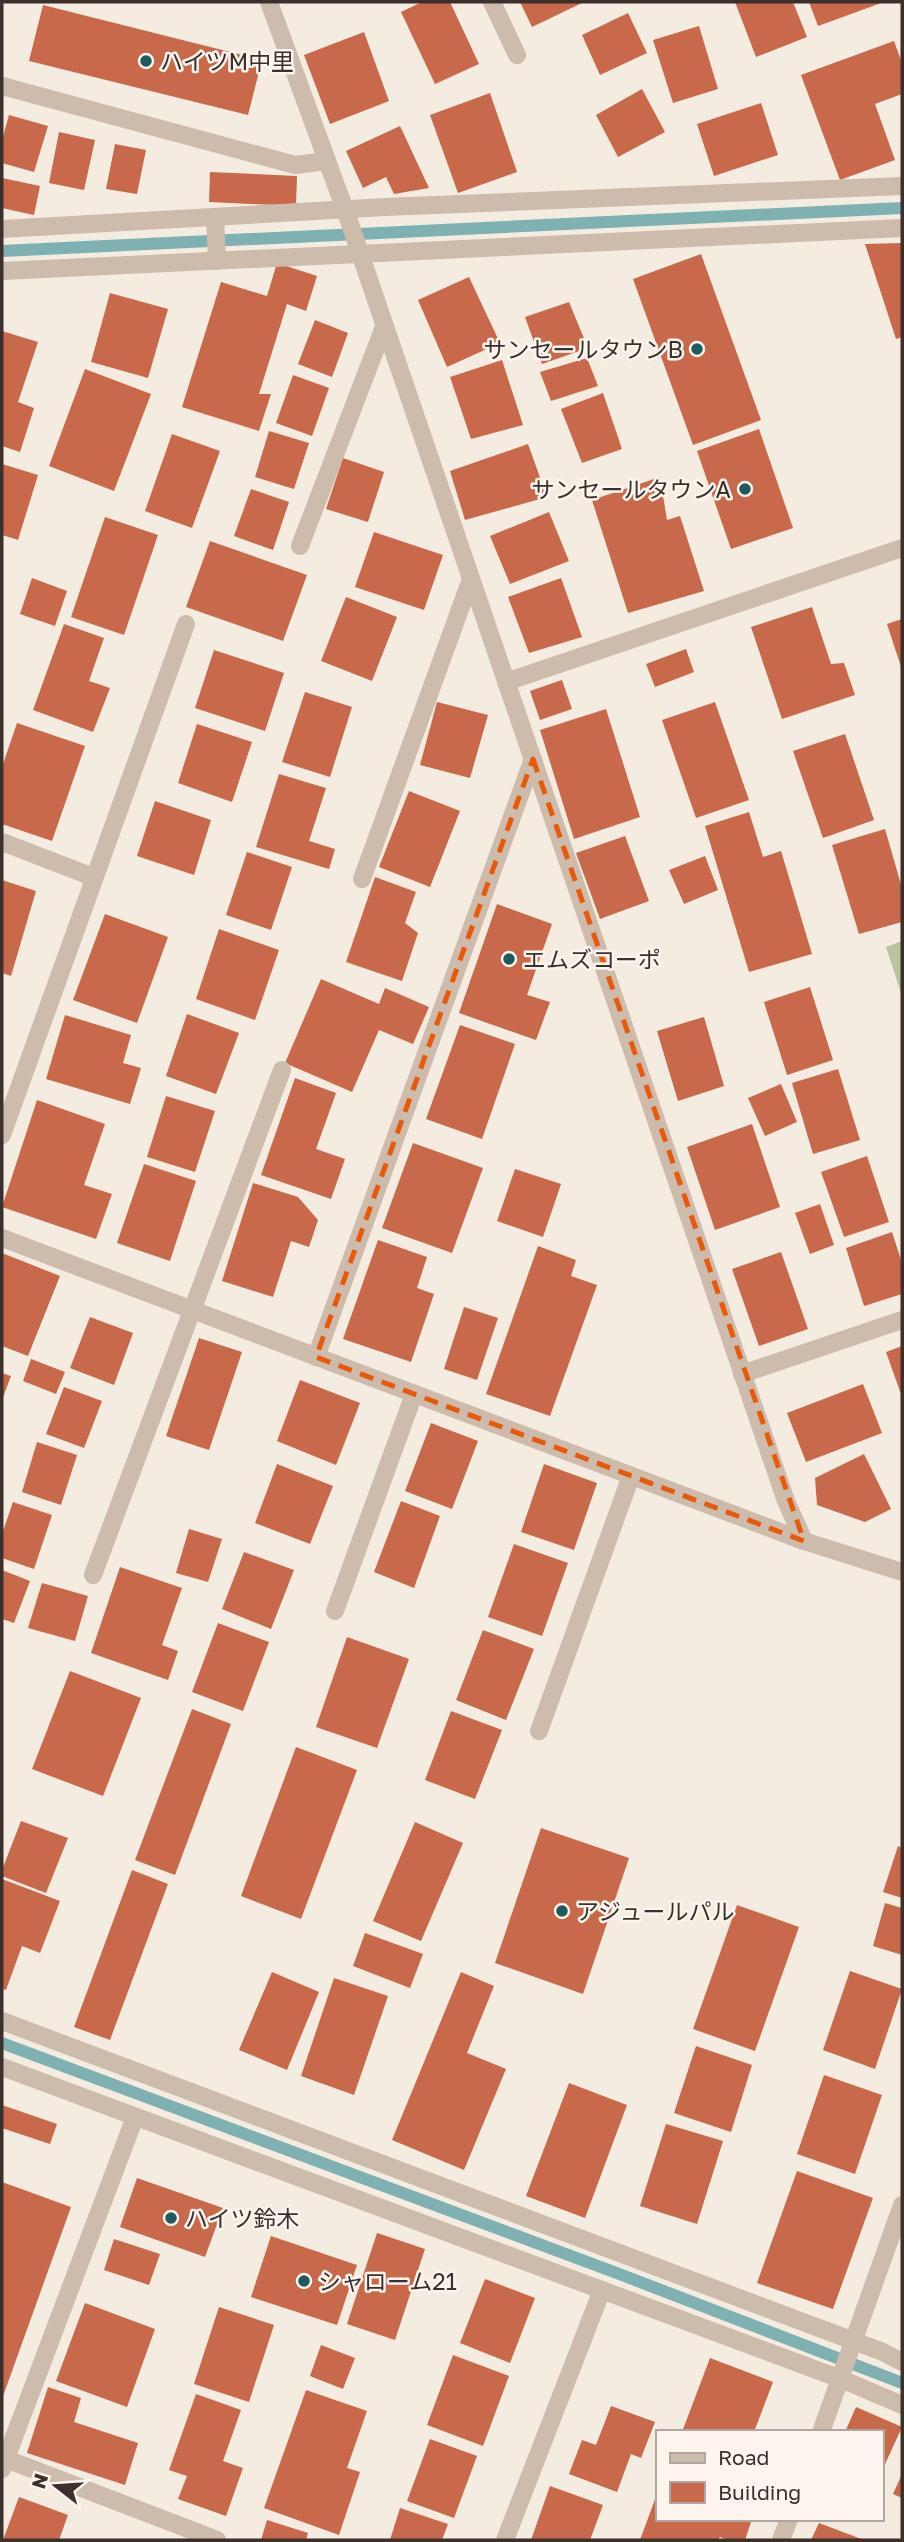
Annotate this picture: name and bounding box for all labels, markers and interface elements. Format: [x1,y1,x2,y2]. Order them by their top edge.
place label: ハイツM中里 [160,47,294,75]
marker: ハイツM中里 [138,53,154,69]
place label: サンセールタウンB [484,335,683,363]
marker: サンセールタウンB [689,341,705,357]
place label: サンセールタウンA [532,475,731,503]
marker: サンセールタウンA [737,481,753,497]
place label: エムズコーポ [523,945,661,973]
marker: エムズコーポ [501,951,517,967]
place label: アジュールパル [576,1897,734,1925]
marker: アジュールパル [554,1903,570,1919]
place label: ハイツ鈴木 [185,2204,300,2232]
marker: ハイツ鈴木 [163,2210,179,2226]
place label: シャローム21 [318,2267,457,2295]
marker: シャローム21 [296,2273,312,2289]
legend [656,2430,883,2521]
text: Road [718,2444,769,2470]
north arrow [21,2451,91,2521]
text: N [26,2471,52,2491]
text: Building [718,2479,801,2505]

